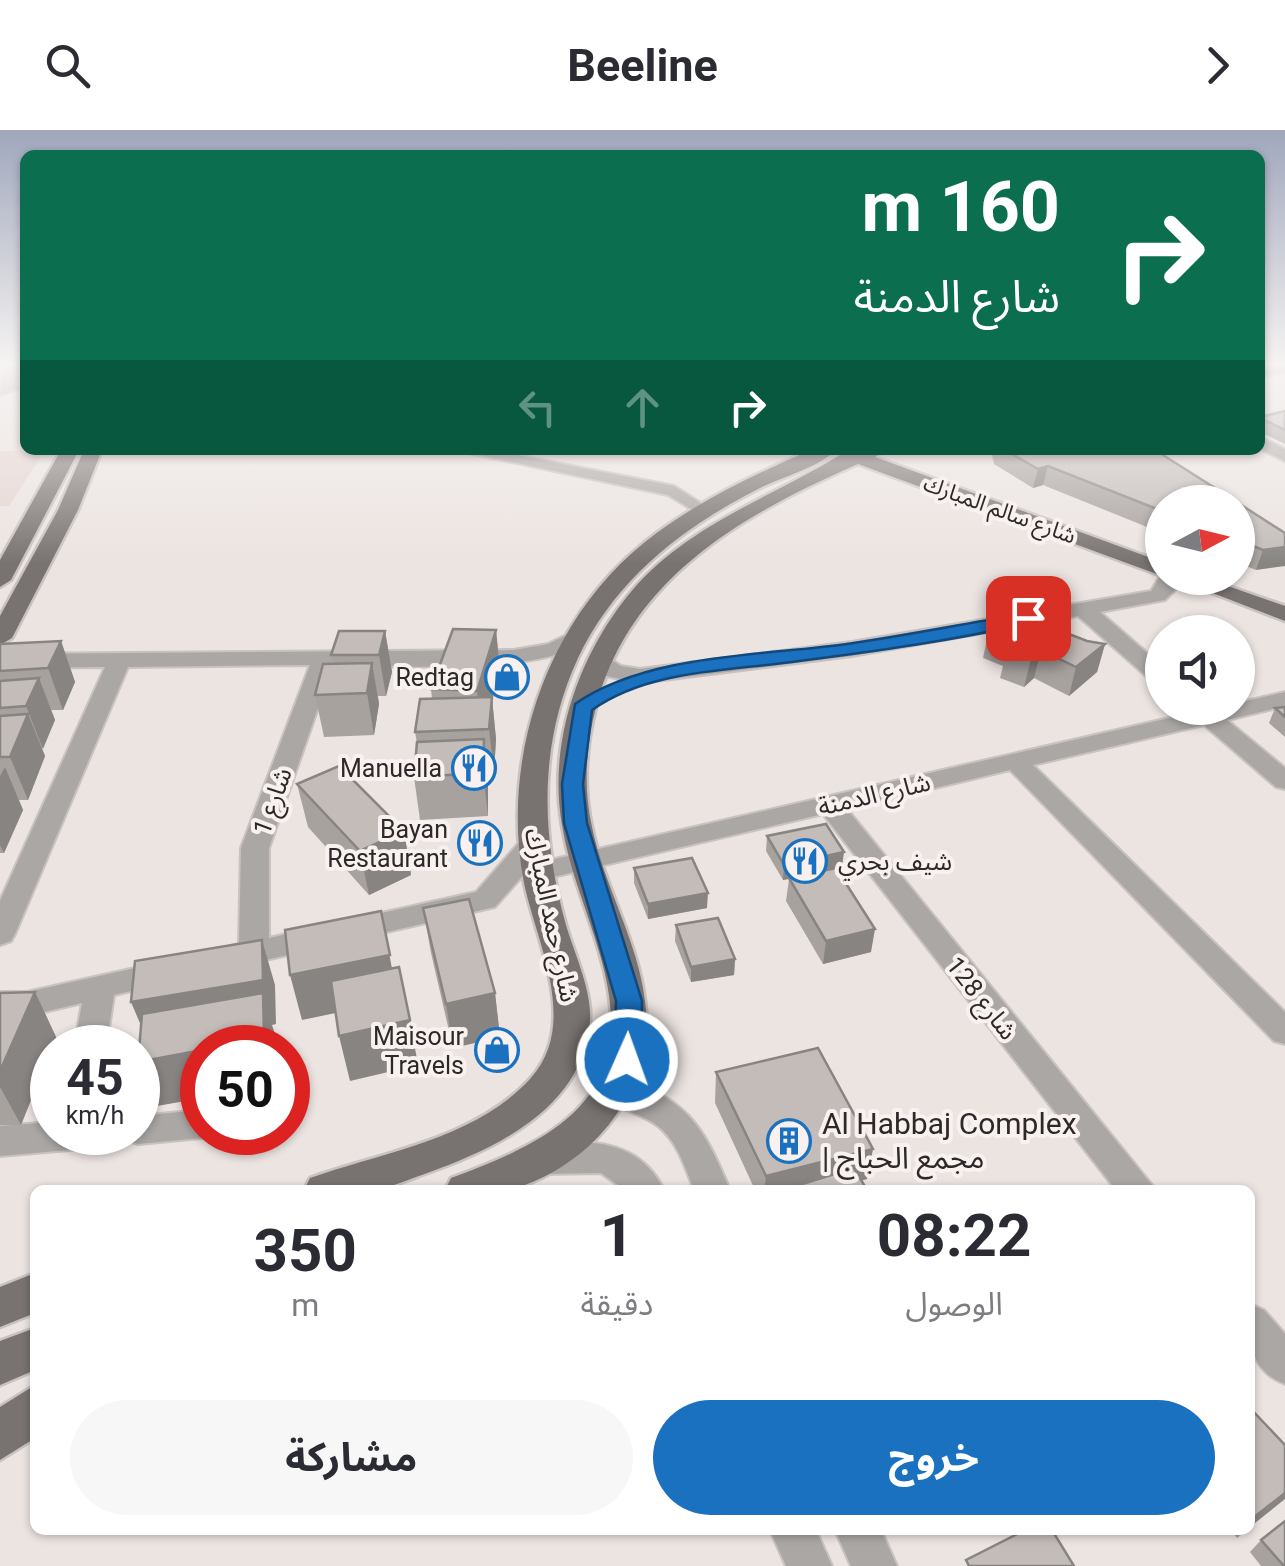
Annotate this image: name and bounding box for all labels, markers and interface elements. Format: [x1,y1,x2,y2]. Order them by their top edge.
icon: search [40,38,95,93]
icon: forward [1190,38,1245,93]
text: Beeline [567,39,718,92]
text: 160 m [861,166,1060,248]
icon: right [1095,190,1225,320]
text: شارع الدمنة [854,270,1060,323]
icon: left [510,380,565,435]
icon: ahead [615,380,670,435]
icon: right [720,380,775,435]
street label: شارع سالم المبارك [919,470,1079,552]
north arrow [1145,485,1255,595]
map controls [1145,485,1255,725]
pin [986,576,1071,661]
icon: arrive [1001,591,1056,646]
button: sound [1145,615,1255,725]
shop icon: Redtag [484,654,530,700]
place label: Redtag [395,663,474,692]
restaurant icon: Manuella [451,745,497,791]
place label: Manuella [340,754,442,783]
street label: شارع 1 [247,764,302,840]
street label: شارع الدمنة [815,767,934,825]
place label: Bayan Restaurant [327,815,448,873]
restaurant icon: Bayan Restaurant [457,820,503,866]
street label: شارع حمد المبارك [515,826,584,1005]
restaurant icon: شيف بحري [782,838,828,884]
place label: شيف بحري [838,847,952,881]
street label: شارع 128 [937,951,1023,1048]
position arrow [575,1008,679,1112]
place label: Maisour Travels [373,1022,465,1080]
speed limit sign: 50 [180,1025,310,1155]
shop icon: Maisour Travels [474,1027,520,1073]
text: 45 [66,1049,124,1107]
text: km/h [66,1101,124,1130]
place label: Al Habbaj Complex | مجمع الحباج [822,1106,1077,1180]
building icon: Al Habbaj Complex | مجمع الحباج [766,1118,812,1164]
text: 1 [600,1200,634,1271]
text: 08:22 [877,1200,1031,1271]
text: 350 [254,1215,357,1286]
text: دقيقة [580,1285,653,1323]
text: الوصول [906,1285,1003,1323]
text: m [291,1286,319,1324]
button: مشاركة [70,1400,633,1515]
button: خروج [653,1400,1215,1515]

